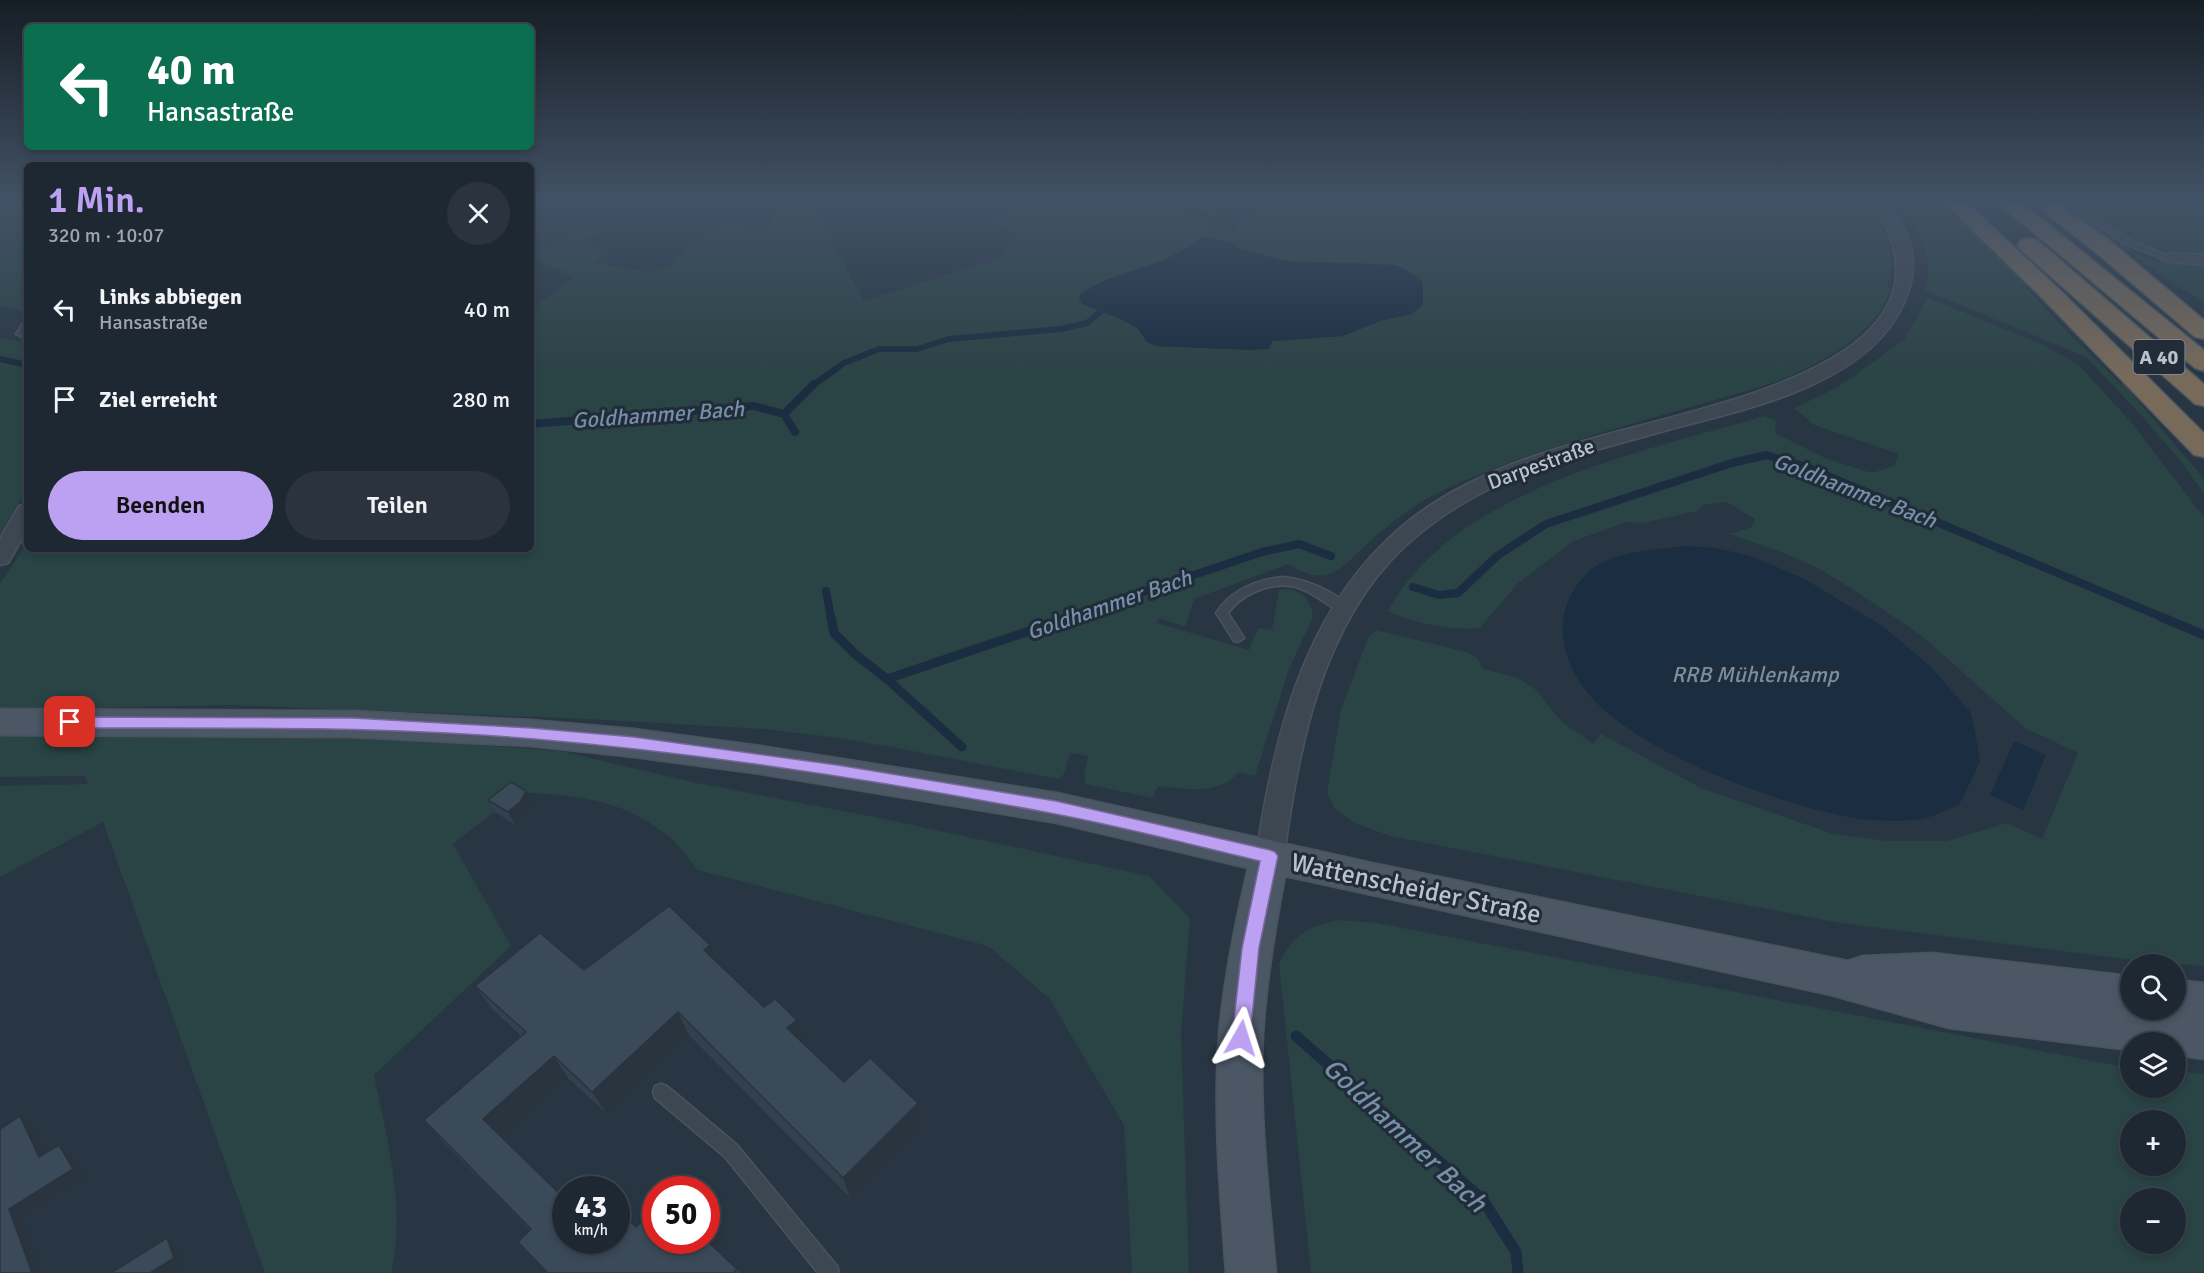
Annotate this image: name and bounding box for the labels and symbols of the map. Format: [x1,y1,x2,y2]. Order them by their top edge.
road number: A 40 [2134,340,2184,374]
water label: Goldhammer Bach [571,395,746,434]
street label: Darpestraße [1484,433,1598,495]
water label: Goldhammer Bach [1769,447,1941,534]
water label: Goldhammer Bach [1023,563,1196,645]
water label: RRB Mühlenkamp [1672,661,1840,688]
pin [44,696,95,747]
street label: Wattenscheider Straße [1288,847,1544,931]
position arrow [1209,1006,1273,1070]
water label: Goldhammer Bach [1316,1051,1494,1220]
speed limit sign: 50 [642,1176,720,1254]

